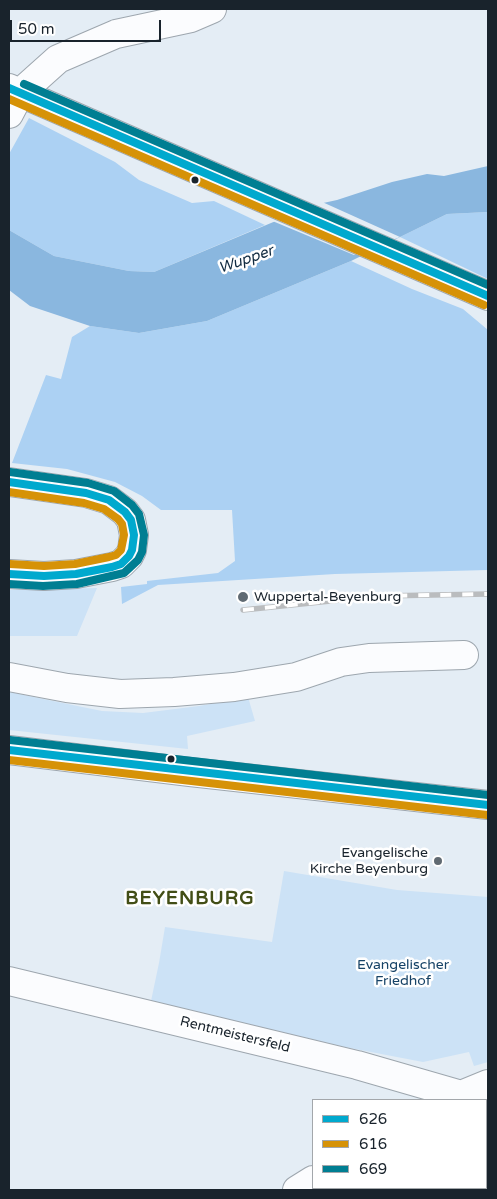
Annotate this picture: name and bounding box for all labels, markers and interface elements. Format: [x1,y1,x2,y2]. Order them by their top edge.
scale bar [12,10,164,42]
text: 50 m [18,20,55,38]
unlabelled marker [190,175,200,185]
water label: Wupper [216,242,276,278]
place label: Wuppertal-Beyenburg [254,589,401,605]
marker: Wuppertal-Beyenburg [236,590,250,604]
unlabelled marker [166,754,176,764]
place label: Evangelische Kirche Beyenburg [310,845,428,878]
marker: Evangelische Kirche Beyenburg [432,855,444,867]
district label: BEYENBURG [124,888,256,910]
park label: Evangelischer Friedhof [357,957,449,990]
street label: Rentmeistersfeld [178,1013,292,1057]
legend [312,1099,487,1189]
text: 626 [359,1110,387,1128]
text: 616 [359,1135,387,1153]
text: 669 [359,1160,387,1178]

